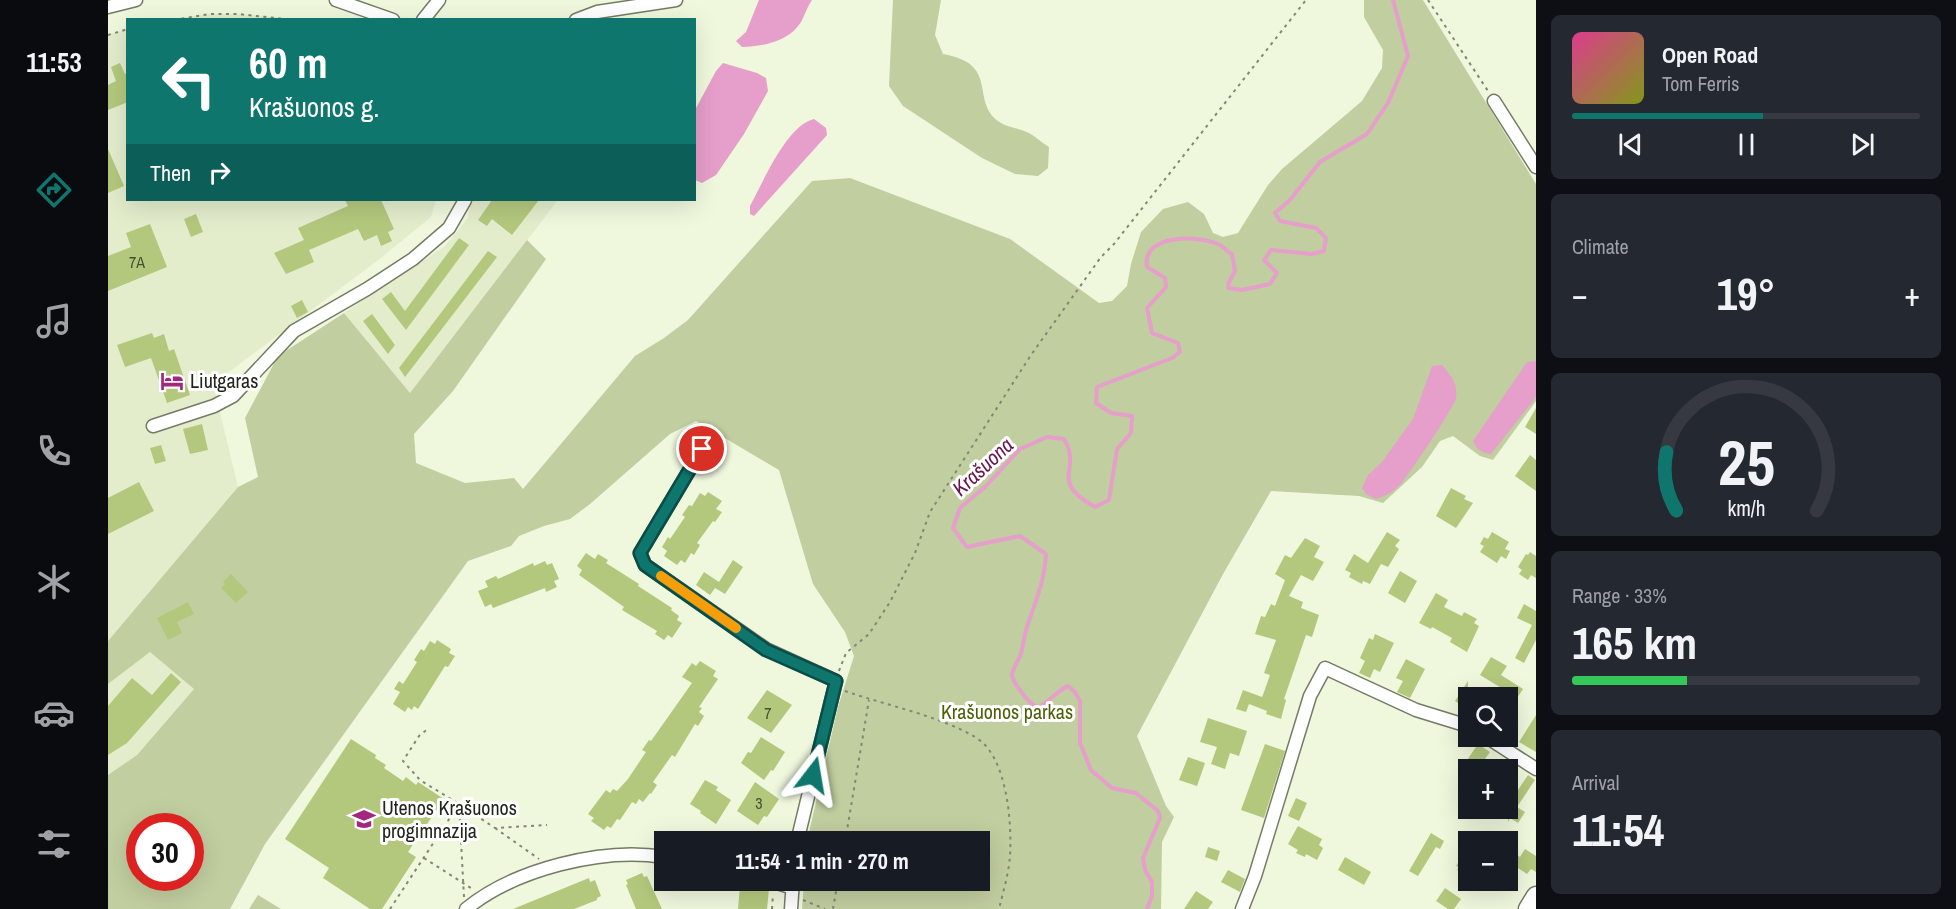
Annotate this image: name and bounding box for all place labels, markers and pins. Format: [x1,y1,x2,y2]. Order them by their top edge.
place label: Liutgaras [190,367,258,394]
hotel icon: Liutgaras [159,368,185,394]
pin [676,423,727,474]
place label: Utenos Krašuonos progimnazija [382,794,517,844]
school or university icon: Utenos Krašuonos progimnazija [351,806,377,832]

